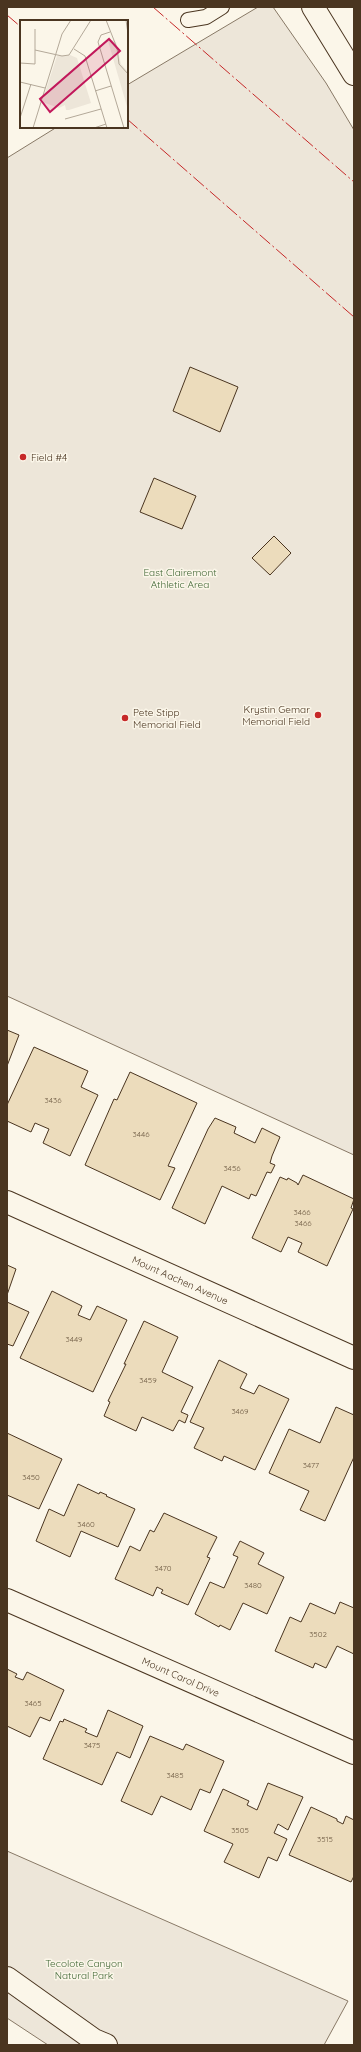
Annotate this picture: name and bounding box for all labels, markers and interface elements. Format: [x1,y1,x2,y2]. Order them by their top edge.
inset map [20,20,128,128]
place label: Field #4 [31,451,67,464]
marker: Field #4 [18,452,28,462]
park label: East Clairemont Athletic Area [143,566,217,591]
place label: Krystin Gemar Memorial Field [242,703,310,728]
place label: Pete Stipp Memorial Field [133,706,201,731]
marker: Krystin Gemar Memorial Field [313,710,323,720]
marker: Pete Stipp Memorial Field [120,713,130,723]
house number: 3436 [45,1095,62,1105]
house number: 3446 [133,1129,150,1139]
house number: 3456 [223,1163,241,1173]
house number: 3466 [293,1207,311,1217]
house number: 3466 [294,1218,312,1228]
street label: Mount Aachen Avenue [130,1253,230,1308]
house number: 3449 [66,1334,83,1344]
house number: 3459 [139,1375,157,1385]
house number: 3469 [231,1406,249,1416]
house number: 3477 [303,1460,319,1470]
house number: 3450 [22,1472,40,1482]
house number: 3460 [77,1519,95,1529]
house number: 3470 [154,1563,172,1573]
house number: 3480 [244,1580,262,1590]
house number: 3502 [309,1629,327,1639]
street label: Mount Carol Drive [140,1654,222,1700]
house number: 3465 [24,1698,42,1708]
house number: 3475 [84,1740,100,1750]
house number: 3485 [166,1770,184,1780]
house number: 3505 [231,1825,249,1835]
house number: 3515 [317,1834,333,1844]
park label: Tecolote Canyon Natural Park [45,1957,123,1982]

